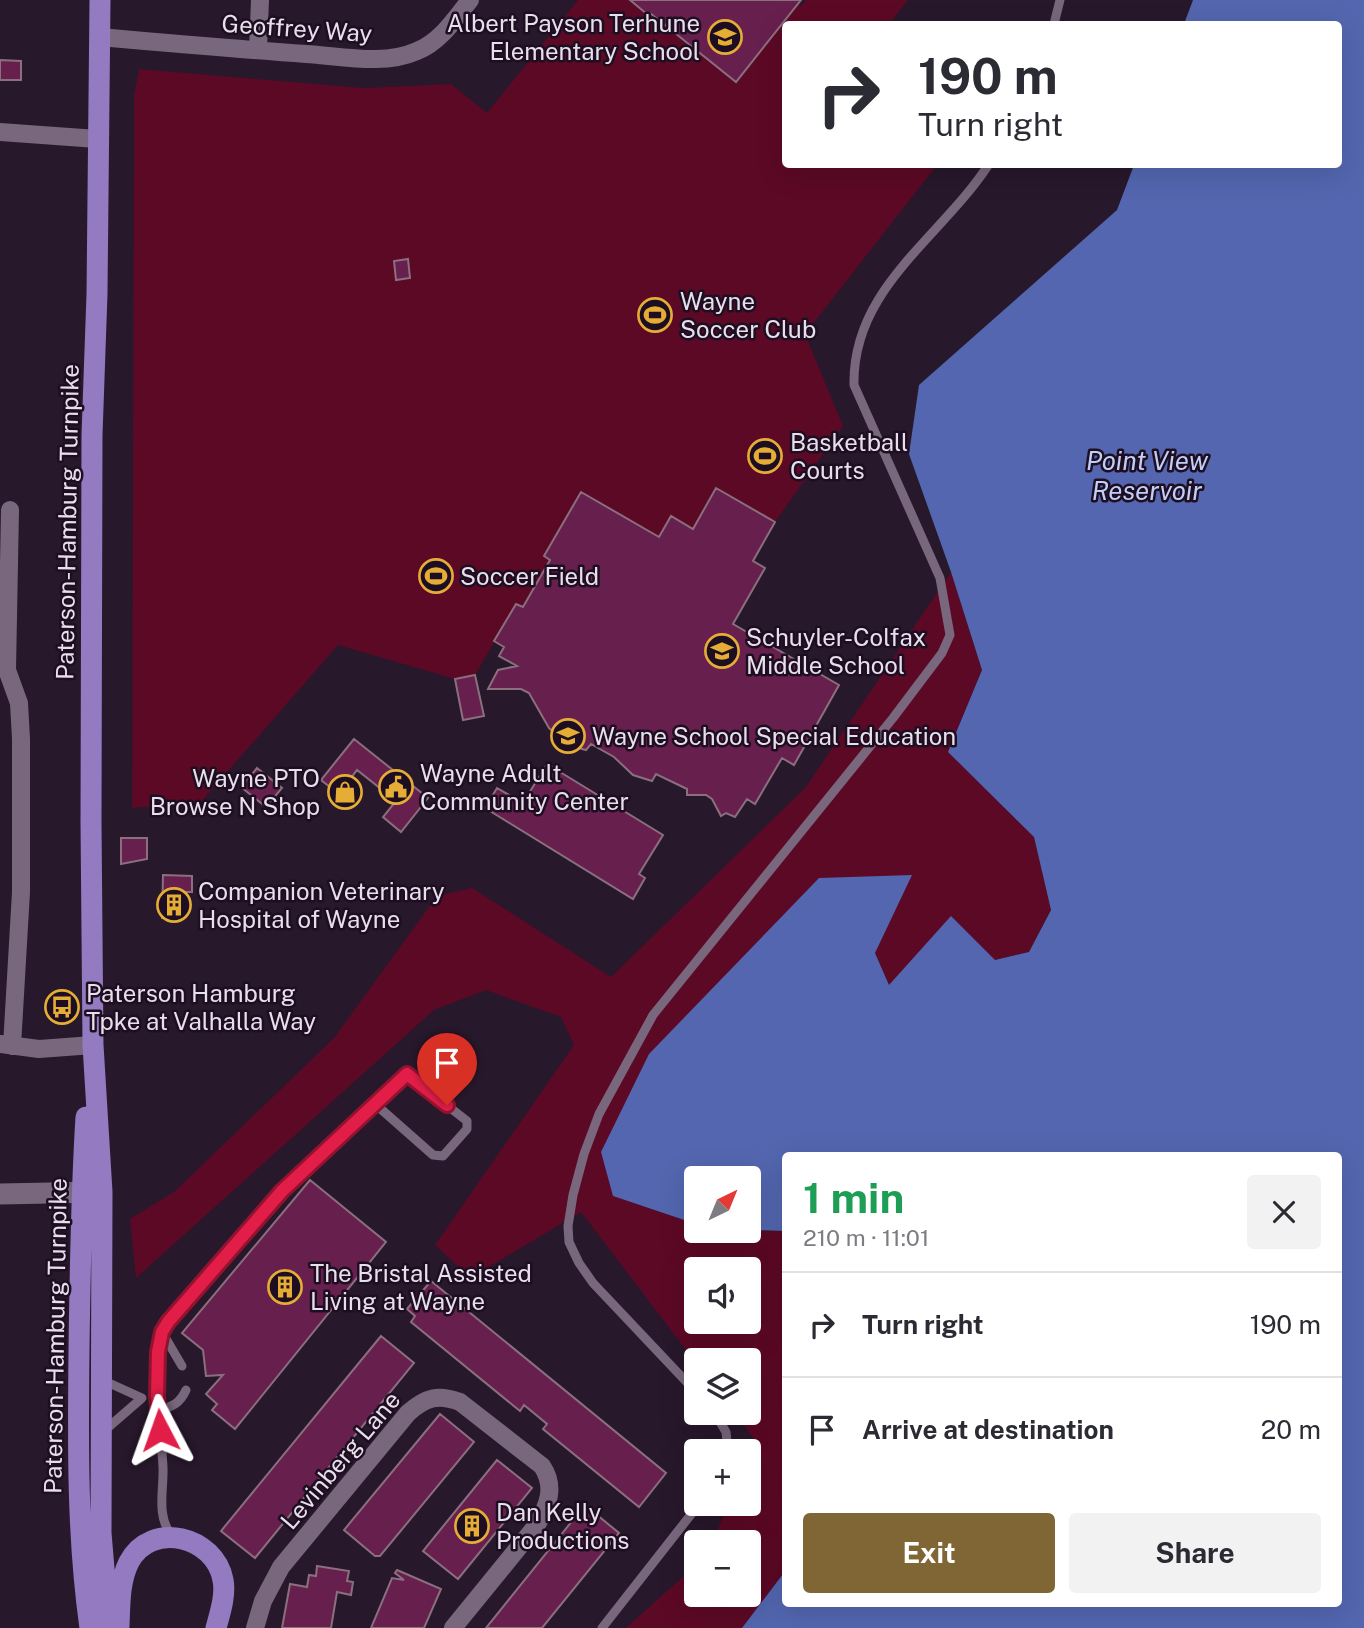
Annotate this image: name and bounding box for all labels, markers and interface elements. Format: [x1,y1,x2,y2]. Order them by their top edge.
street label: Geoffrey Way [221,9,373,47]
place label: Albert Payson Terhune Elementary School [447,9,700,65]
school or university icon: Albert Payson Terhune Elementary School [706,18,744,56]
text: 190 m [918,47,1058,105]
icon: right [803,49,894,140]
text: Turn right [918,106,1063,143]
place label: Wayne Soccer Club [680,287,816,343]
sports icon: Wayne Soccer Club [636,296,674,334]
street label: Paterson-Hamburg Turnpike [50,364,84,680]
place label: Basketball Courts [790,428,908,484]
sports icon: Basketball Courts [746,437,784,475]
water label: Point View Reservoir [1086,445,1209,506]
sports icon: Soccer Field [417,557,455,595]
place label: Soccer Field [460,562,599,590]
place label: Schuyler-Colfax Middle School [746,623,926,679]
school or university icon: Schuyler-Colfax Middle School [703,632,741,670]
school or university icon: Wayne School Special Education [549,717,587,755]
place label: Wayne School Special Education [592,722,956,750]
place label: Wayne Adult Community Center [420,759,629,815]
place label: Wayne PTO Browse N Shop [150,764,320,820]
public building icon: Wayne Adult Community Center [377,768,415,806]
shop icon: Wayne PTO Browse N Shop [326,773,364,811]
place label: Companion Veterinary Hospital of Wayne [198,877,445,933]
building icon: Companion Veterinary Hospital of Wayne [155,886,193,924]
place label: Paterson Hamburg Tpke at Valhalla Way [86,979,316,1035]
bus stop icon: Paterson Hamburg Tpke at Valhalla Way [43,988,81,1026]
pin [417,1033,477,1105]
icon: arrive [428,1044,466,1082]
north arrow [684,1166,761,1242]
map controls [684,1166,761,1607]
text: 1 min [803,1173,904,1222]
button: close [1247,1175,1321,1249]
street label: Paterson-Hamburg Turnpike [38,1178,72,1494]
text: 210 m · 11:01 [803,1224,929,1251]
button: sound [684,1257,761,1334]
place label: The Bristal Assisted Living at Wayne [310,1259,532,1315]
building icon: The Bristal Assisted Living at Wayne [266,1268,304,1306]
icon: right [803,1306,841,1344]
text: Turn right [862,1309,984,1340]
text: 190 m [1250,1309,1321,1340]
button: layers [684,1348,761,1425]
street label: Levinberg Lane [274,1386,406,1534]
position arrow [123,1393,197,1467]
icon: arrive [803,1411,841,1449]
text: Arrive at destination [862,1414,1114,1445]
text: 20 m [1261,1414,1321,1445]
button: + [684,1439,761,1516]
place label: Dan Kelly Productions [496,1498,630,1554]
building icon: Dan Kelly Productions [453,1507,491,1545]
button: Exit [803,1513,1055,1593]
button: Share [1069,1513,1321,1593]
button: − [684,1530,761,1607]

